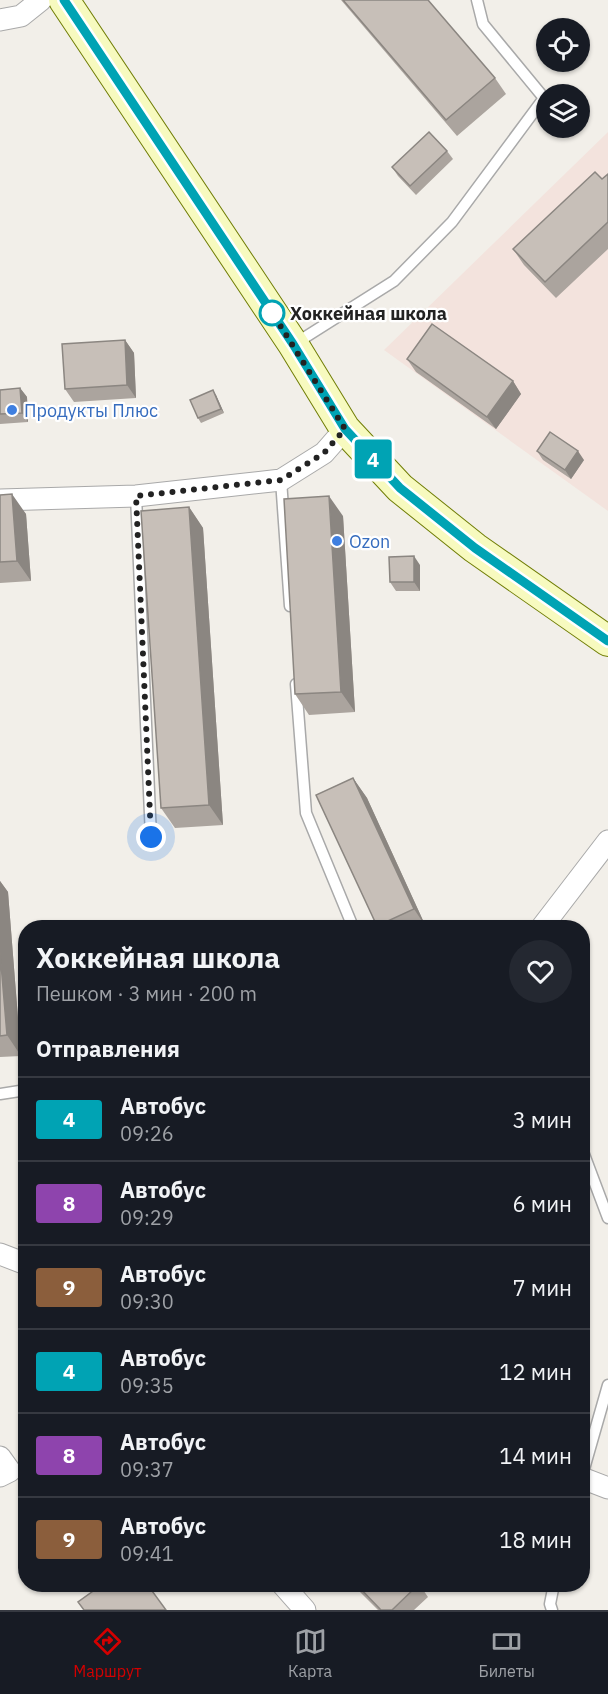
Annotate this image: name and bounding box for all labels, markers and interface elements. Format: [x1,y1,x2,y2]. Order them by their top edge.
map controls [536,18,590,138]
button: locate [536,18,590,72]
button: layers [536,84,590,138]
marker: Хоккейная школа [259,300,285,326]
place label: Хоккейная школа [290,302,447,325]
place label: Продукты Плюс [24,399,158,422]
marker: Продукты Плюс [5,403,19,417]
line badge: 4 [354,440,392,478]
text: 4 [367,445,379,473]
place label: Ozon [349,530,390,553]
marker: Ozon [330,534,344,548]
your location [136,822,166,852]
text: Хоккейная школа [36,939,280,976]
button: heart [509,940,572,1003]
text: Пешком · 3 мин · 200 m [36,980,257,1007]
text: Отправления [36,1034,180,1063]
text: Автобус [120,1091,206,1120]
text: 4 [63,1105,75,1133]
text: 3 мин [512,1105,572,1134]
text: 09:26 [120,1120,174,1147]
text: Автобус [120,1175,206,1204]
text: 8 [63,1189,75,1217]
text: 6 мин [512,1189,572,1218]
text: 09:29 [120,1204,174,1231]
text: Автобус [120,1259,206,1288]
text: 9 [63,1273,75,1301]
text: 7 мин [512,1273,572,1302]
text: 09:30 [120,1288,174,1315]
text: Автобус [120,1343,206,1372]
text: 4 [63,1357,75,1385]
text: 12 мин [499,1357,572,1386]
text: 09:35 [120,1372,174,1399]
text: Автобус [120,1427,206,1456]
text: 8 [63,1441,75,1469]
text: 14 мин [499,1441,572,1470]
text: 09:37 [120,1456,174,1483]
text: Автобус [120,1511,206,1540]
text: 9 [63,1525,75,1553]
text: 18 мин [499,1525,572,1554]
text: 09:41 [120,1540,174,1567]
tab: Маршрут [73,1625,142,1681]
tab: Карта [288,1625,332,1681]
tab: Билеты [478,1625,535,1681]

